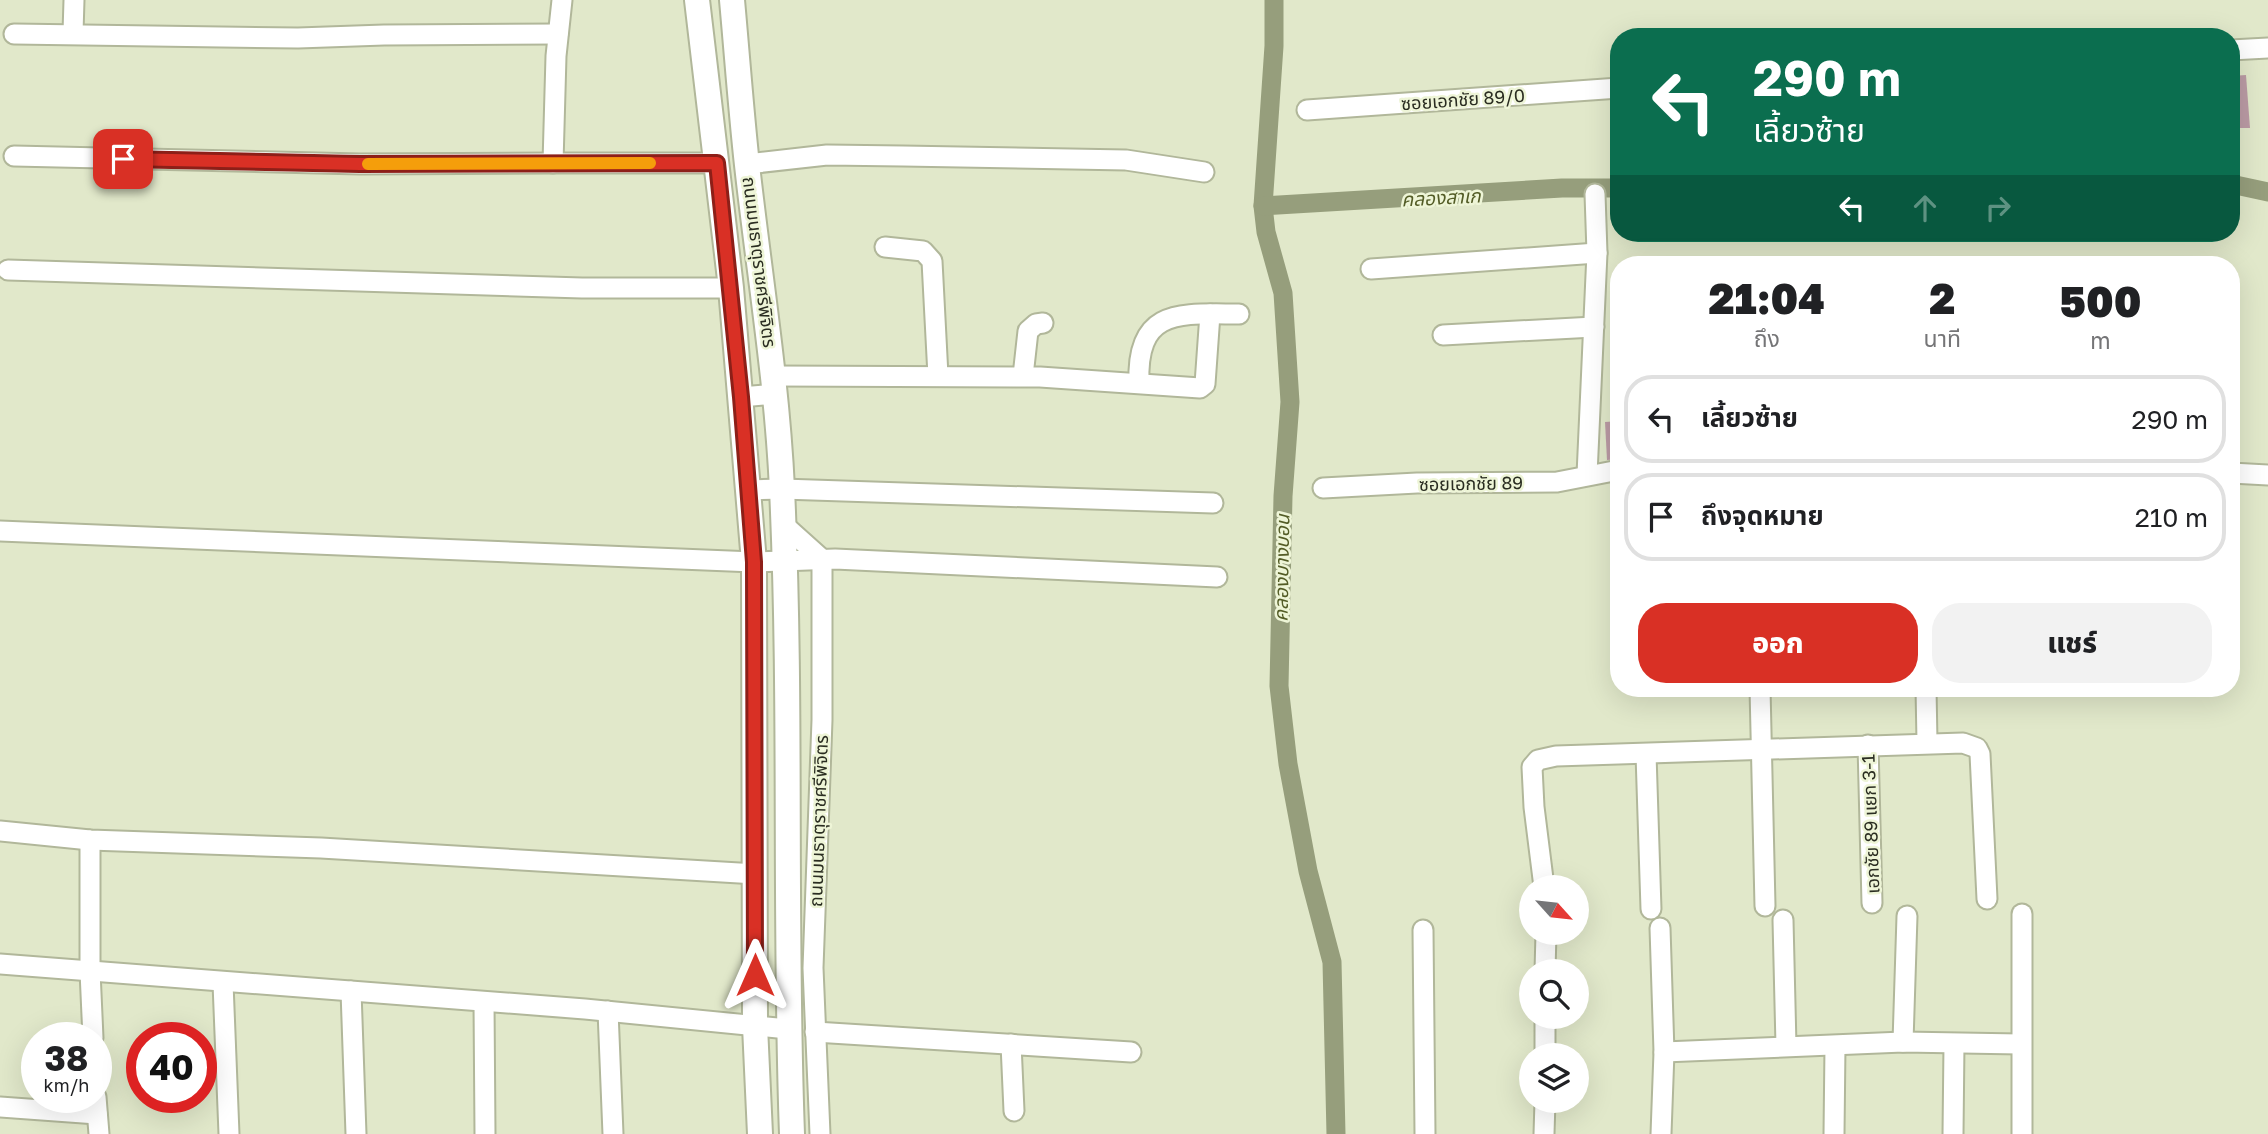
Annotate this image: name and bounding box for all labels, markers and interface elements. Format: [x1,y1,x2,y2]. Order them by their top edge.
text: 290 m [1753,48,1901,107]
icon: left [1638,56,1729,147]
street label: ซอยเอกชัย 89/0 [1400,84,1526,114]
text: เลี้ยวซ้าย [1753,111,1865,149]
pin [93,129,153,189]
icon: arrive [104,140,142,178]
street label: ถนนมนธาตุราชศรีพิจิตร [738,175,781,349]
water label: คลองสาเก [1401,183,1482,211]
icon: left [1833,189,1871,227]
icon: ahead [1906,189,1944,227]
icon: right [1979,189,2017,227]
text: 21:04 [1709,273,1825,323]
text: 2 [1929,273,1955,323]
text: 500 [2060,276,2141,326]
text: ถึง [1754,324,1780,352]
text: นาที [1924,324,1961,352]
text: m [2090,326,2111,354]
icon: left [1642,400,1680,438]
text: เลี้ยวซ้าย [1701,402,1798,433]
text: 290 m [2132,404,2208,435]
street label: ซอยเอกชัย 89 [1419,471,1523,495]
icon: arrive [1642,498,1680,536]
text: ถึงจุดหมาย [1701,500,1824,531]
text: 210 m [2135,502,2208,533]
water label: คลองบางบอน [1269,513,1293,622]
button: ออก [1638,603,1918,683]
button: แชร์ [1932,603,2212,683]
street label: ถนนมนธาตุราชศรีพิจิตร [804,734,833,907]
street label: เอกชัย 89 แยก 3-1 [1857,754,1883,894]
north arrow [1519,875,1589,945]
map controls [1519,875,1589,1113]
position arrow [718,938,792,1012]
button: search [1519,959,1589,1029]
speed limit sign: 40 [126,1022,217,1113]
text: 38 [45,1037,88,1079]
button: layers [1519,1043,1589,1113]
text: km/h [44,1074,89,1096]

